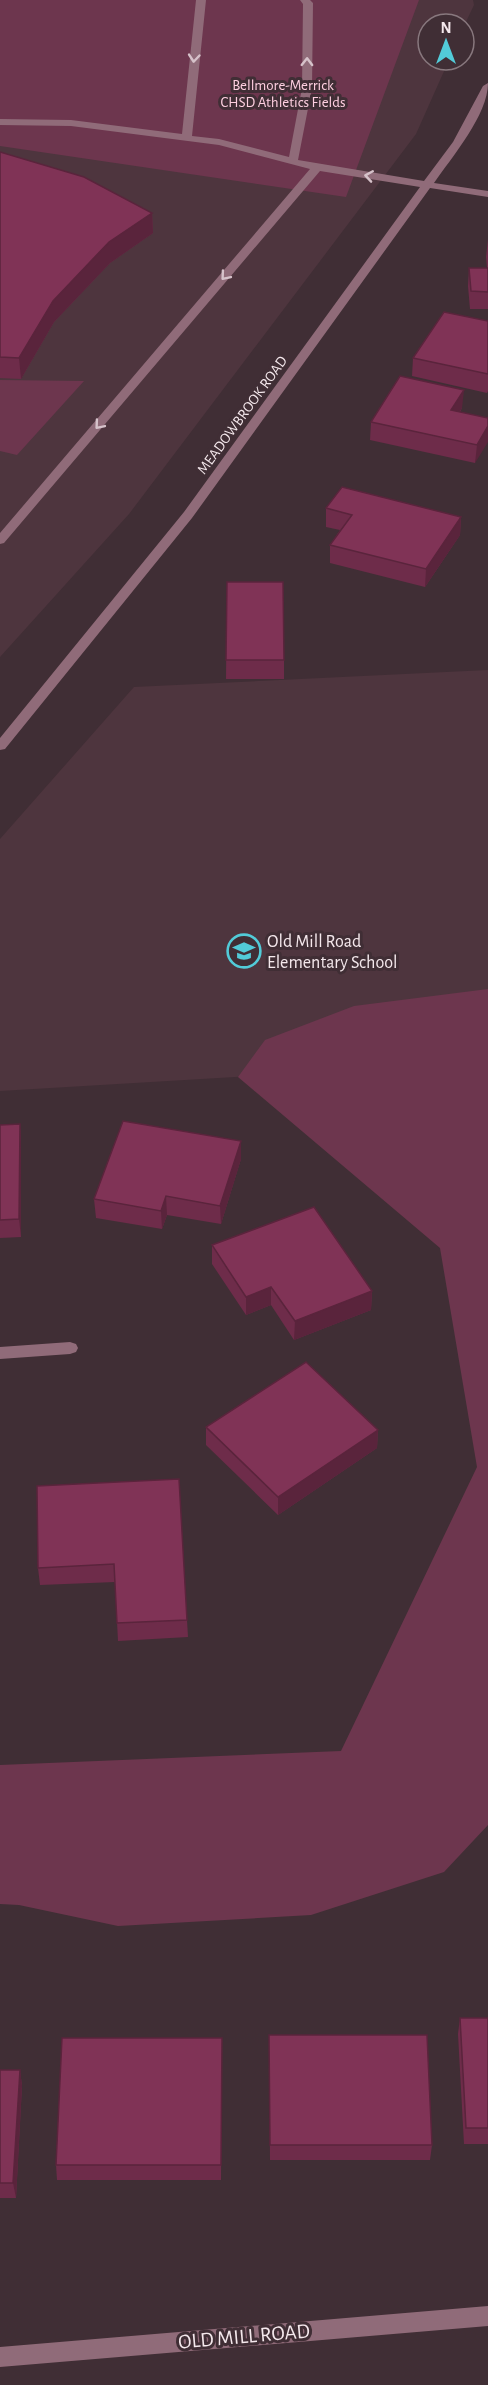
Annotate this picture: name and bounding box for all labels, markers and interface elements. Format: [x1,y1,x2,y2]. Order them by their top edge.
north arrow [416,12,476,72]
text: N [440,20,452,36]
one-way arrow [188,53,201,62]
one-way arrow [301,58,313,67]
park label: Bellmore-Merrick CHSD Athletics Fields [220,78,346,110]
one-way arrow [365,171,374,183]
one-way arrow [221,269,232,280]
street label: MEADOWBROOK ROAD [195,353,290,477]
one-way arrow [95,418,106,429]
school or university icon: Old Mill Road Elementary School [226,933,262,969]
place label: Old Mill Road Elementary School [267,933,398,972]
street label: OLD MILL ROAD [177,2320,311,2353]

